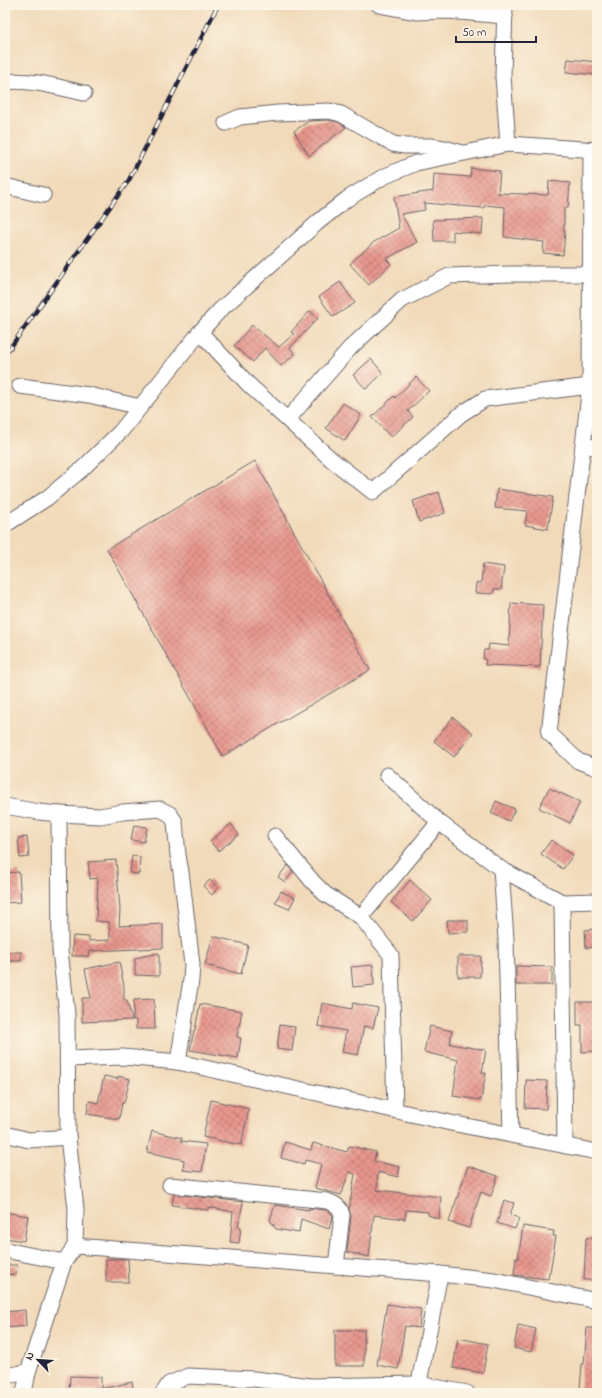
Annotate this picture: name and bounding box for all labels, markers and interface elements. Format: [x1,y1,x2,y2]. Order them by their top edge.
scale bar [456,18,536,44]
text: 50 m [462,24,486,42]
north arrow [18,1340,58,1380]
text: N [21,1349,39,1363]

